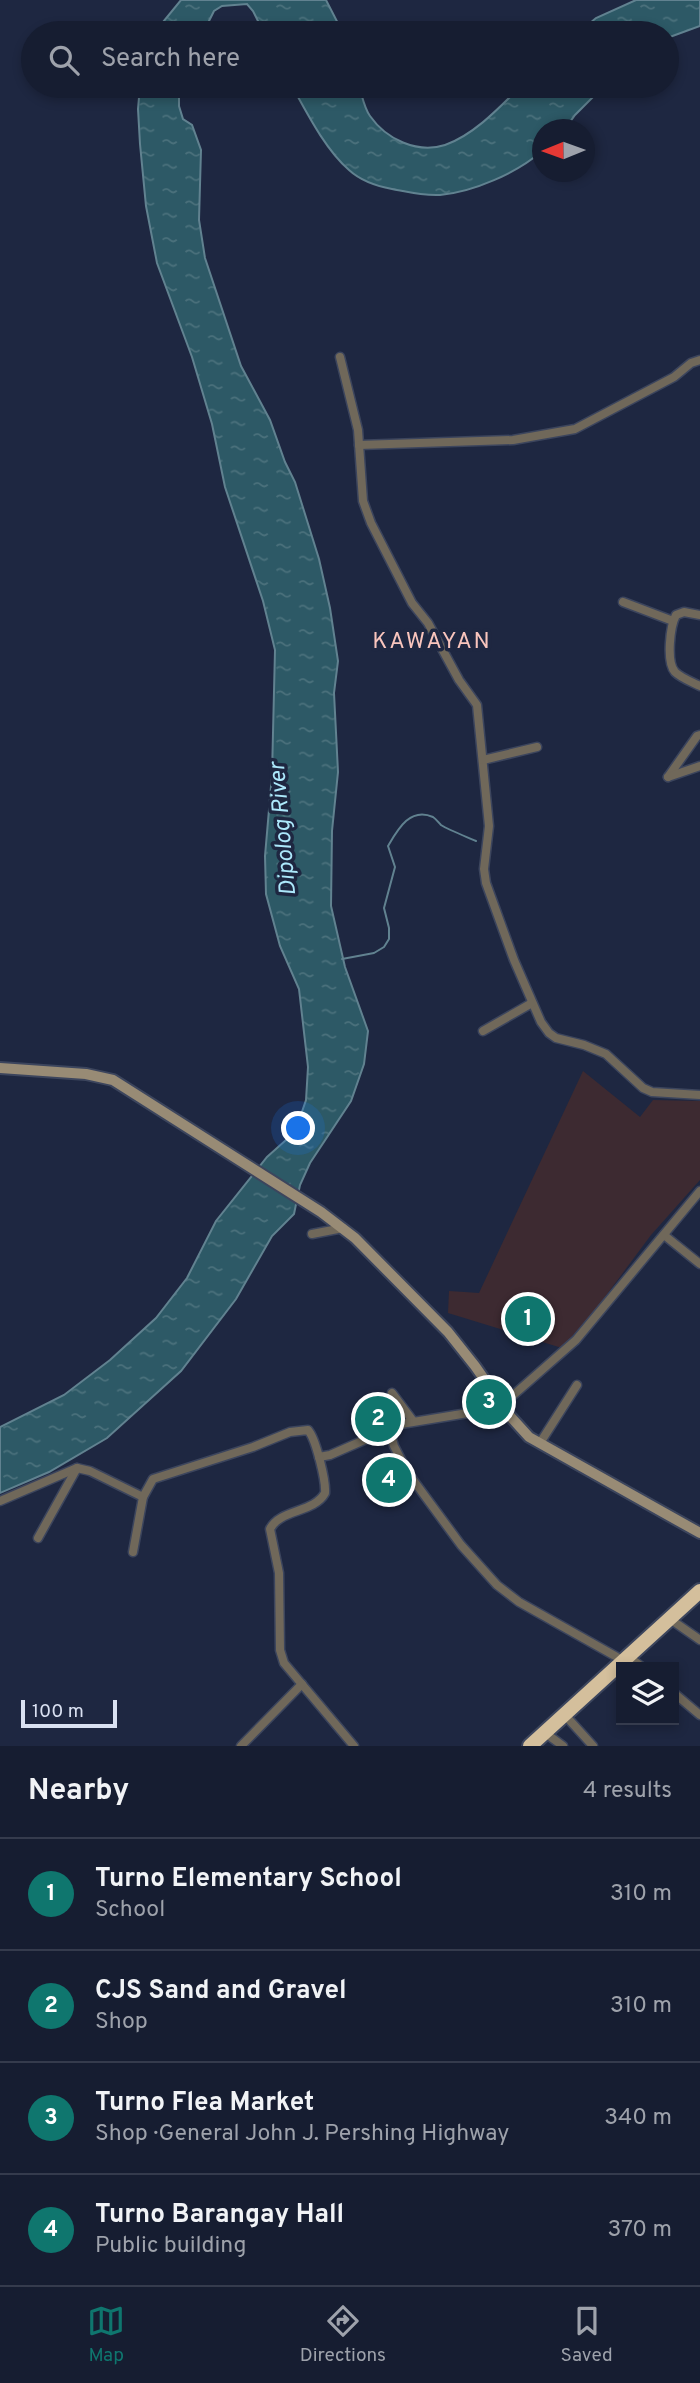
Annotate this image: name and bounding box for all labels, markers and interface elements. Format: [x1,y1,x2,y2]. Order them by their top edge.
search box [21,21,679,98]
icon: search [45,41,83,79]
text: Search here [101,43,240,76]
north arrow [532,119,595,182]
district label: KAWAYAN [372,628,492,657]
water label: Dipolog River [264,759,304,897]
your location [281,1111,315,1145]
pin: 1 [505,1293,551,1345]
pin: 3 [466,1376,512,1428]
pin: 2 [355,1393,401,1445]
pin: 4 [366,1454,412,1506]
map controls [616,1662,679,1725]
button: layers [616,1662,679,1725]
scale bar [21,1697,117,1729]
text: 100 m [32,1700,84,1724]
text: Nearby [28,1773,129,1810]
text: 4 results [583,1777,672,1806]
text: Turno Elementary School [95,1863,402,1896]
text: 1 [46,1880,56,1909]
text: 310 m [610,1880,672,1909]
text: School [95,1896,165,1925]
text: CJS Sand and Gravel [95,1975,347,2008]
text: 2 [44,1992,58,2021]
text: 310 m [610,1992,672,2021]
text: Shop [95,2008,148,2037]
text: Turno Flea Market [95,2087,314,2120]
text: 3 [44,2104,58,2133]
text: 340 m [604,2104,672,2133]
text: Shop · General John J. Pershing Highway [95,2120,509,2149]
text: Turno Barangay Hall [95,2199,344,2232]
text: 4 [44,2216,58,2245]
text: 370 m [607,2216,672,2245]
text: Public building [95,2232,247,2261]
tab: Map [87,2302,125,2368]
tab: Directions [300,2302,386,2368]
tab: Saved [561,2302,613,2368]

